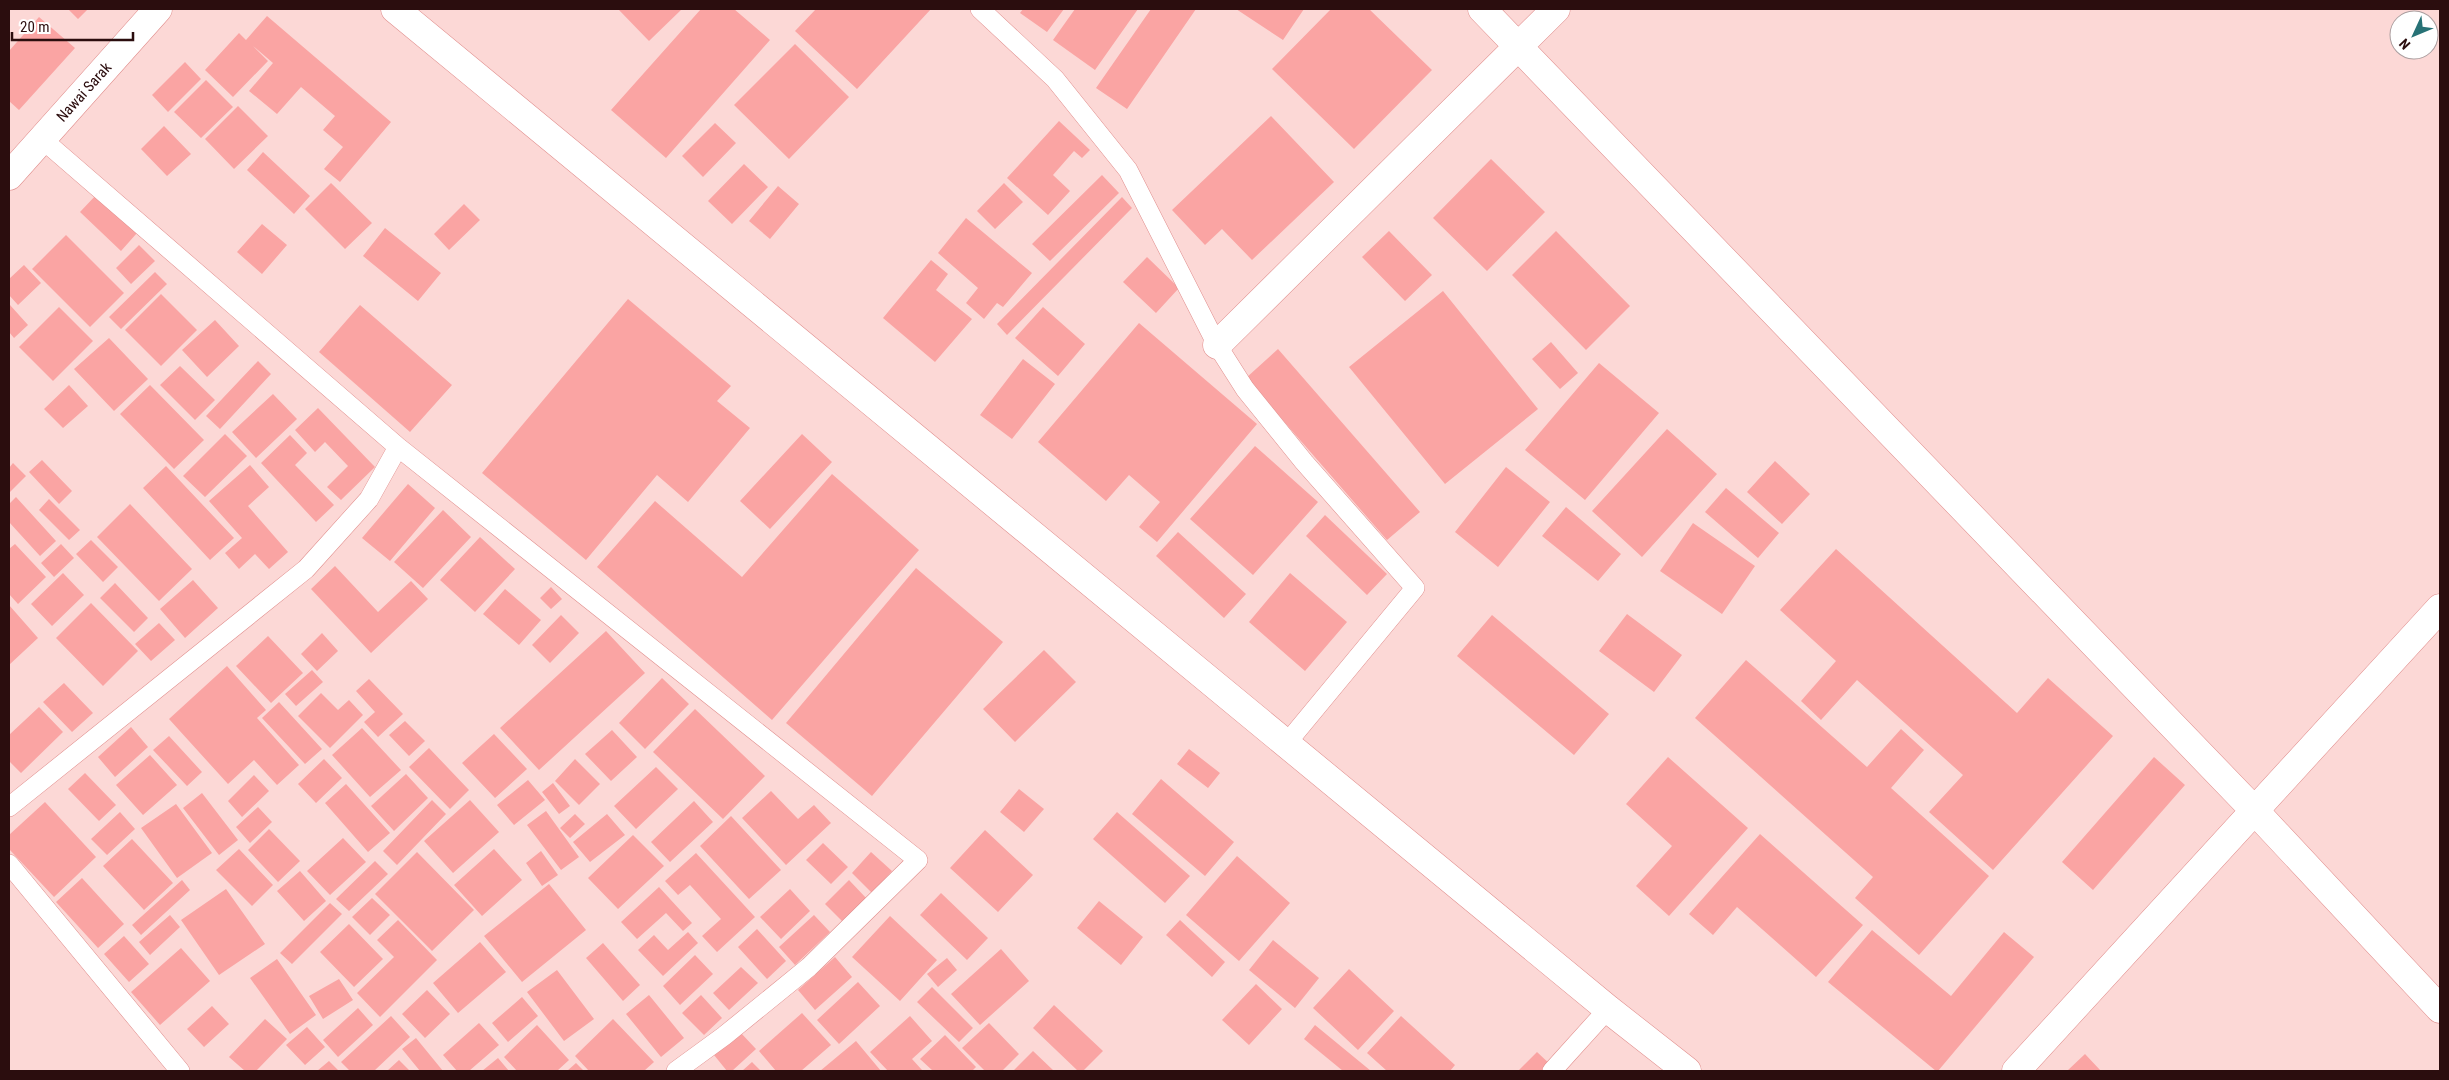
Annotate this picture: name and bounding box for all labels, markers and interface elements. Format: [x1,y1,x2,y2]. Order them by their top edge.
scale bar [12,10,134,42]
north arrow [2389,10,2439,60]
text: 20 m [20,18,50,36]
text: N [2396,35,2413,53]
street label: Nawai Sarak [53,58,115,125]

